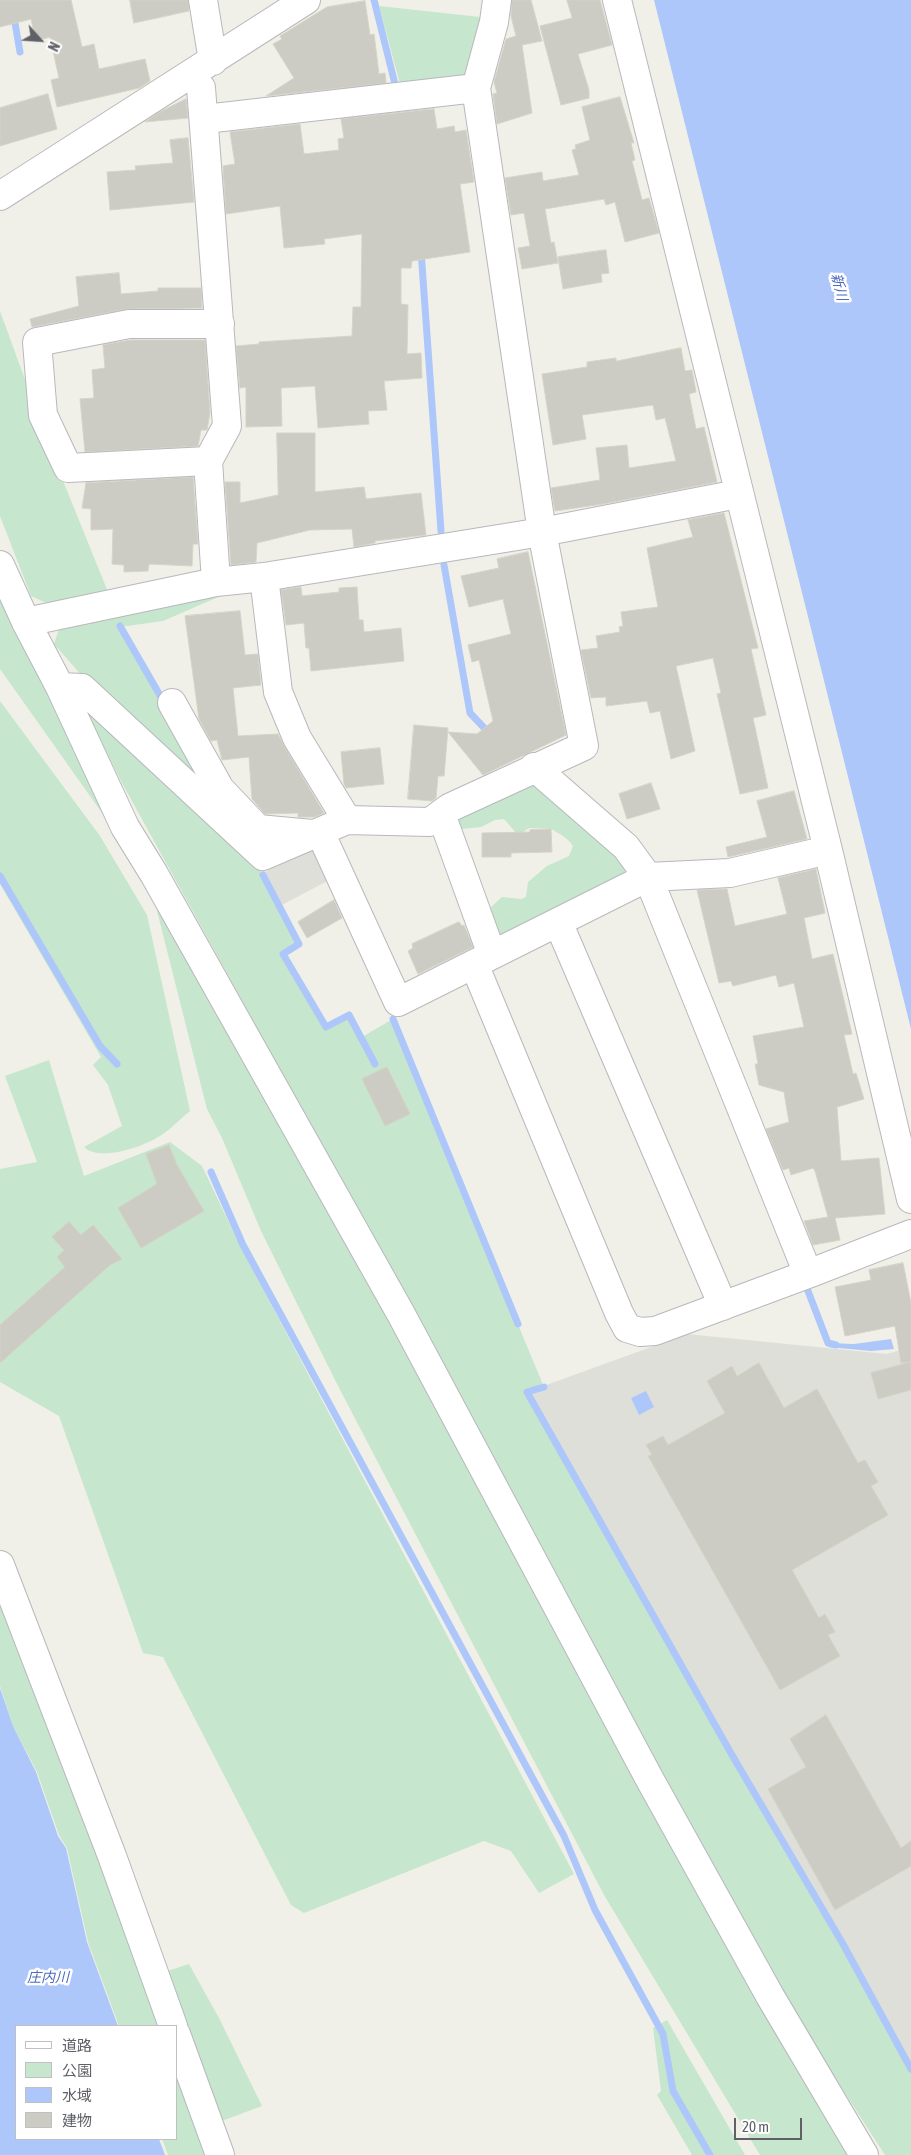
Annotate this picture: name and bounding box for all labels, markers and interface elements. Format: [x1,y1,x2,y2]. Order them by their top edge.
north arrow [15,15,65,65]
text: N [44,39,62,54]
water label: 新川 [827,271,851,303]
water label: 庄内川 [27,1970,69,1986]
legend [15,2025,178,2140]
text: 道路 [62,2037,92,2054]
text: 公園 [62,2062,92,2079]
text: 水域 [62,2087,92,2104]
scale bar [736,2108,804,2140]
text: 建物 [62,2112,92,2129]
text: 20 m [742,2118,769,2135]

